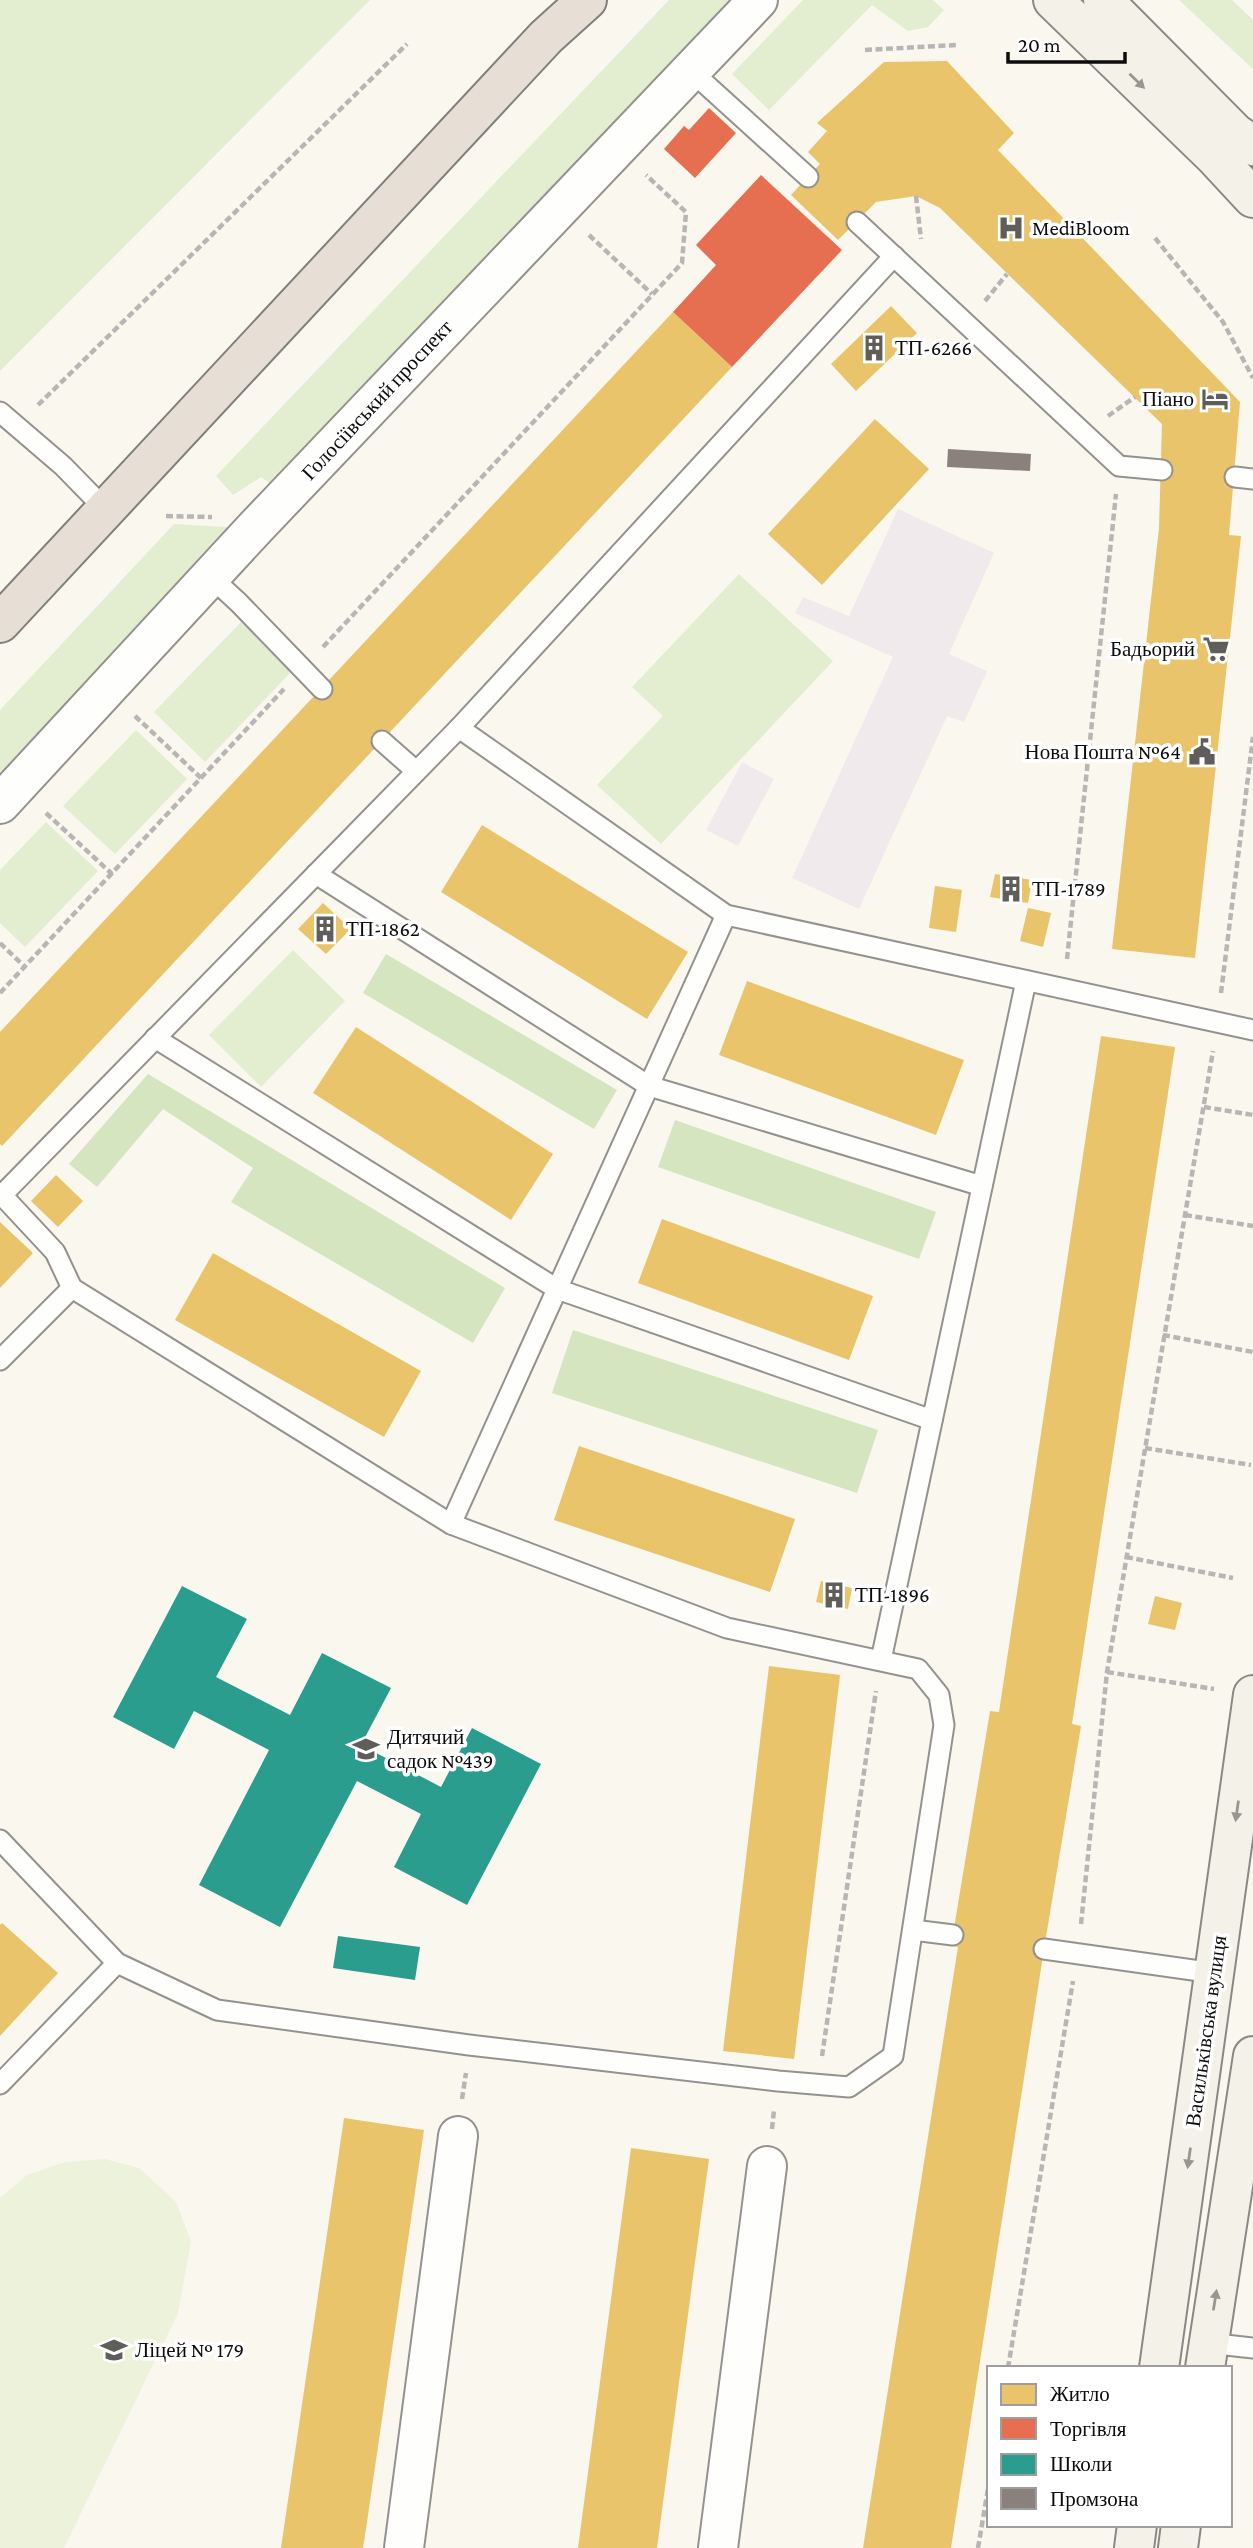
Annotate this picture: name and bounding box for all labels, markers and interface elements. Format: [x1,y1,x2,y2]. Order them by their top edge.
scale bar [1008,21,1125,65]
text: 20 m [1018,33,1061,57]
one-way arrow [1128,73,1145,89]
hospital icon: MediBloom [996,213,1026,243]
place label: MediBloom [1032,216,1130,240]
street label: Голосіївський проспект [297,315,457,485]
building icon: ТП-6266 [859,333,889,363]
place label: ТП-6266 [895,336,972,360]
hotel icon: Піано [1200,384,1230,414]
place label: Піано [1142,387,1194,411]
supermarket icon: Бадьорий [1201,634,1231,664]
place label: Бадьорий [1110,637,1195,661]
public building icon: Нова Пошта №64 [1187,737,1217,767]
place label: Нова Пошта №64 [1025,740,1181,764]
building icon: ТП-1789 [996,874,1026,904]
place label: ТП-1789 [1032,877,1106,901]
building icon: ТП-1862 [310,914,340,944]
place label: ТП-1862 [346,917,420,941]
building icon: ТП-1896 [819,1580,849,1610]
place label: ТП-1896 [855,1583,930,1607]
place label: Дитячий садок №439 [387,1725,493,1773]
school or university icon: Дитячий садок №439 [351,1734,381,1764]
one-way arrow [1231,1800,1242,1822]
street label: Васильківська вулиця [1181,1933,1231,2128]
one-way arrow [1183,2147,1194,2169]
one-way arrow [1210,2289,1221,2311]
school or university icon: Ліцей № 179 [99,2335,129,2365]
place label: Ліцей № 179 [135,2338,244,2362]
legend [987,2366,1232,2527]
text: Житло [1050,2382,1110,2406]
text: Торгівля [1050,2417,1127,2441]
text: Школи [1050,2452,1112,2476]
text: Промзона [1050,2487,1139,2511]

